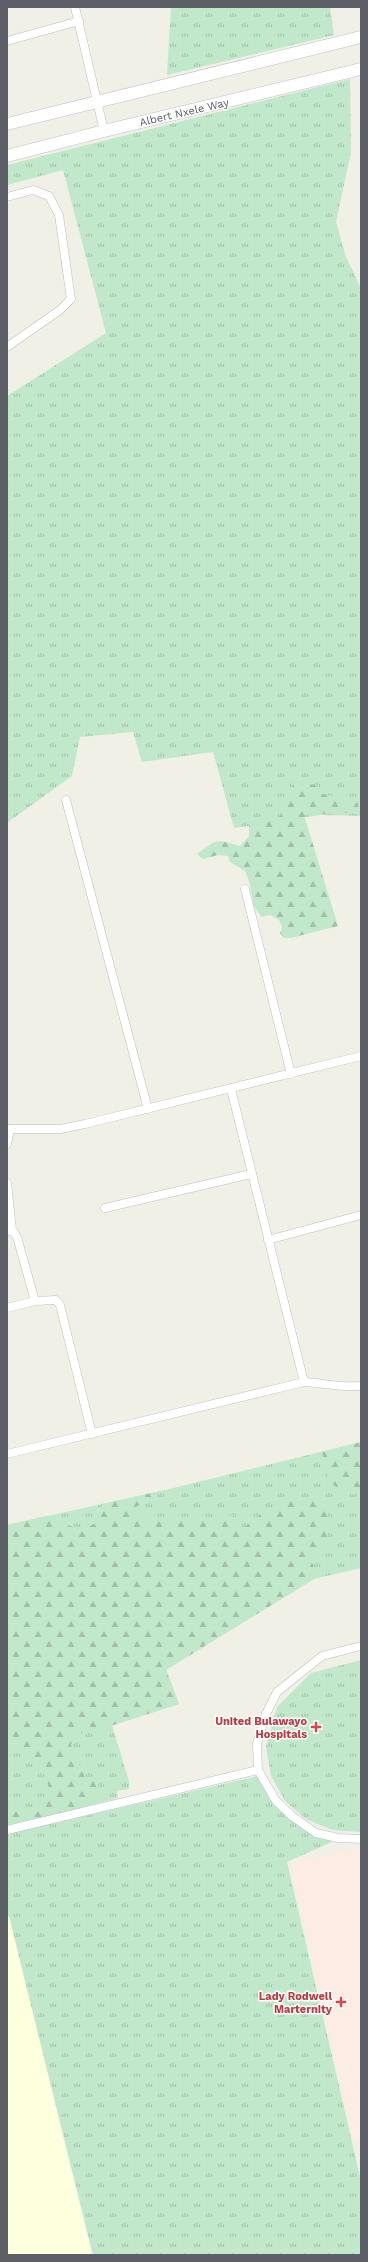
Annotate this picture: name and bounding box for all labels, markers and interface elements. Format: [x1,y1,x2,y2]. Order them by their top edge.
street label: Albert Nxele Way [138,96,230,129]
place label: United Bulawayo Hospitals [215,1715,307,1741]
marker: United Bulawayo Hospitals [310,1721,322,1733]
place label: Lady Rodwell Marternity [259,1990,333,2016]
marker: Lady Rodwell Marternity [335,1996,347,2008]

